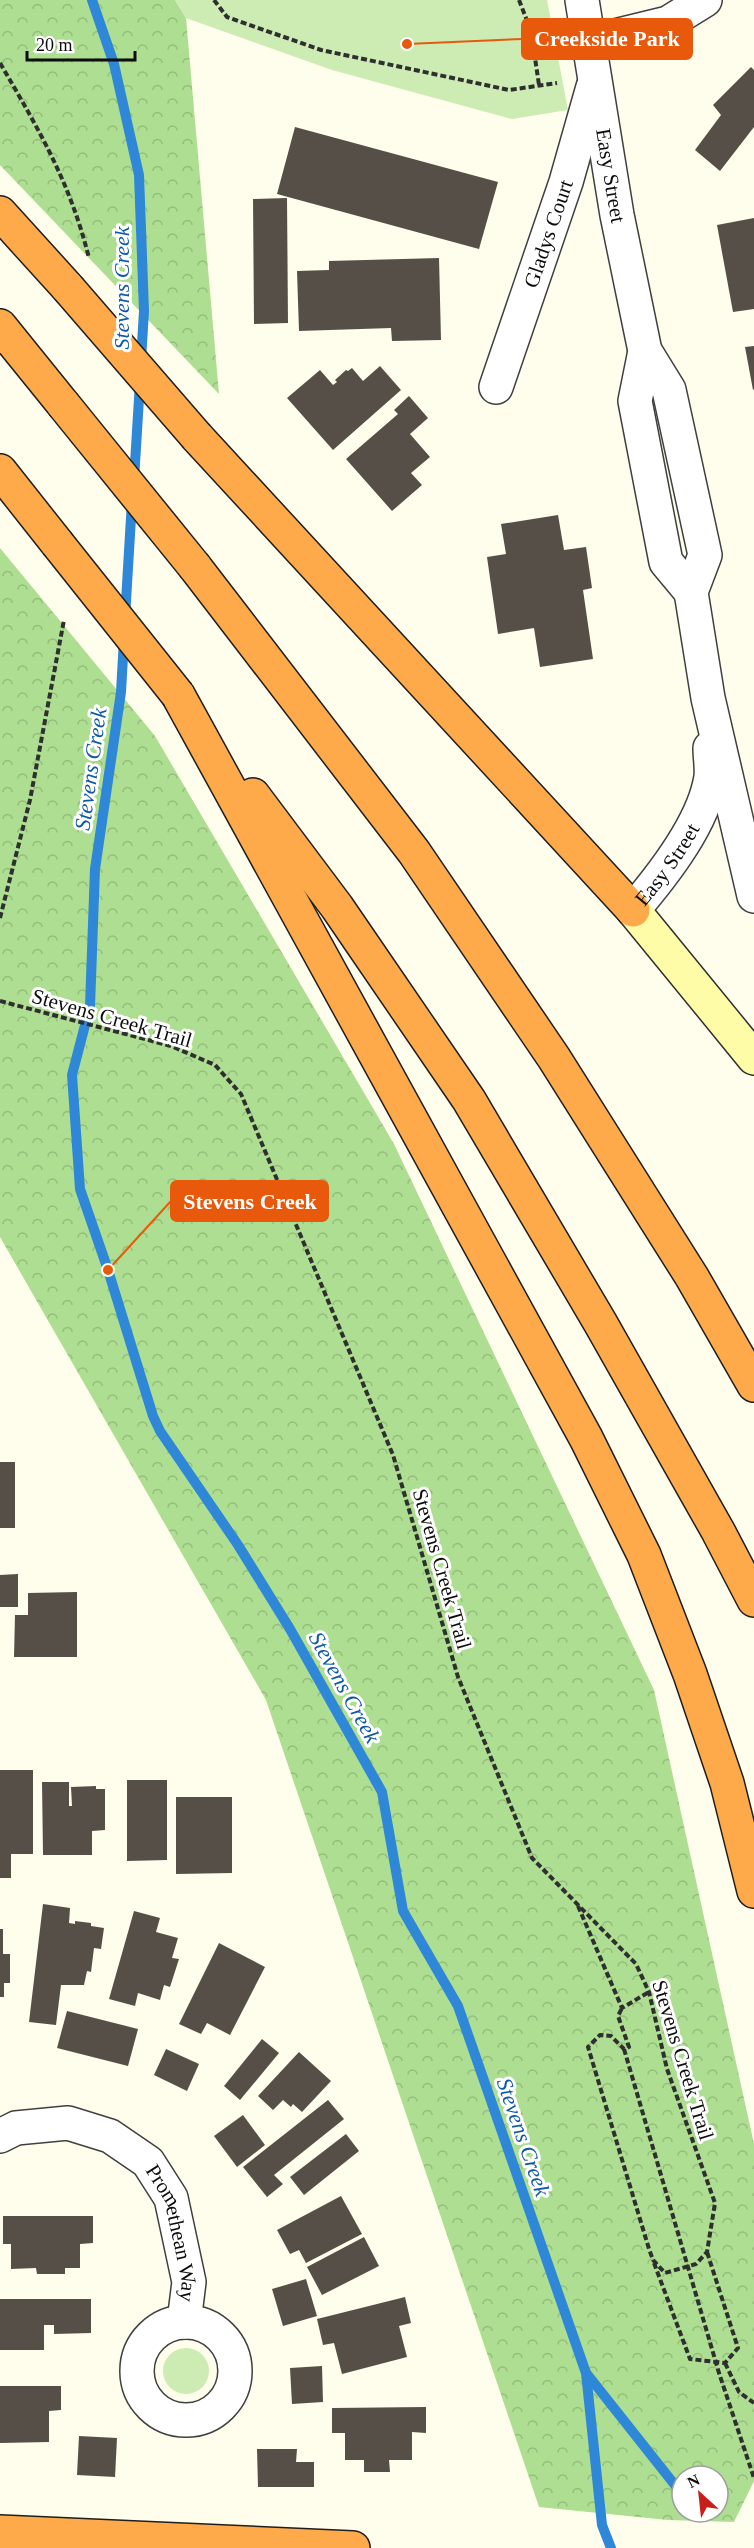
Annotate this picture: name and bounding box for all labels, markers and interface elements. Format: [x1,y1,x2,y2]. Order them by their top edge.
callout: Creekside Park [522,19,692,59]
scale bar [27,24,135,62]
text: Creekside Park [534,26,681,51]
text: 20 m [36,35,73,55]
street label: Easy Street [591,127,630,225]
street label: Gladys Court [519,176,578,291]
water label: Stevens Creek [109,225,134,350]
water label: Stevens Creek [70,705,112,832]
street label: Easy Street [630,819,704,911]
street label: Stevens Creek Trail [29,984,195,1052]
callout: Stevens Creek [171,1181,328,1221]
text: Stevens Creek [183,1189,317,1214]
street label: Stevens Creek Trail [408,1486,476,1652]
water label: Stevens Creek [304,1627,386,1748]
street label: Stevens Creek Trail [647,1977,719,2143]
water label: Stevens Creek [492,2075,556,2201]
street label: Promethean Way [141,2160,201,2304]
north arrow [670,2464,730,2524]
text: N [684,2471,703,2491]

